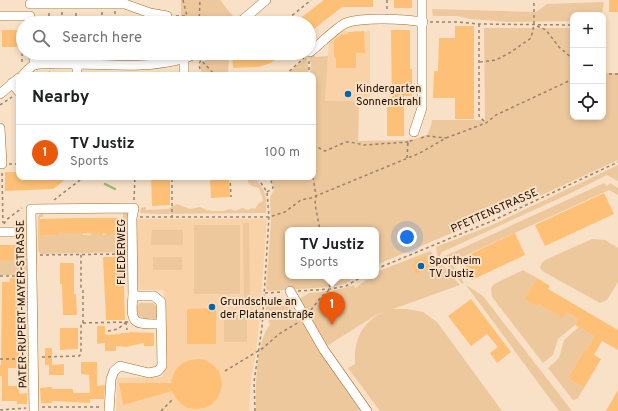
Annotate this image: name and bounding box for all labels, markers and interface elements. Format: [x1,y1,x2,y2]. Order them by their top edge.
map controls [570,12,606,120]
button: + [570,12,606,48]
search box [16,16,316,60]
icon: search [30,27,52,49]
text: Search here [62,29,142,48]
button: − [570,48,606,84]
place label: Kindergarten Sonnenstrahl [356,82,422,109]
button: locate [570,84,606,120]
text: Nearby [32,87,89,109]
marker: Kindergarten Sonnenstrahl [343,89,353,99]
text: TV Justiz [70,135,135,154]
text: 1 [42,145,48,161]
text: 100 m [264,145,300,161]
text: Sports [70,154,109,170]
street label: PFETTENSTRASSE [449,185,540,236]
street label: FLIEDERWEG [115,219,129,285]
street label: PATER-RUPERT-MAYER-STRASSE [14,220,30,388]
popup [285,227,379,279]
your location [397,227,417,247]
text: TV Justiz [300,236,364,255]
place label: Sportheim TV Justiz [429,254,481,281]
text: Sports [300,255,338,271]
marker: Sportheim TV Justiz [416,261,426,271]
pin: 1 [319,292,345,325]
place label: Grundschule an der Platanenstraße [220,295,314,322]
marker: Grundschule an der Platanenstraße [207,302,217,312]

